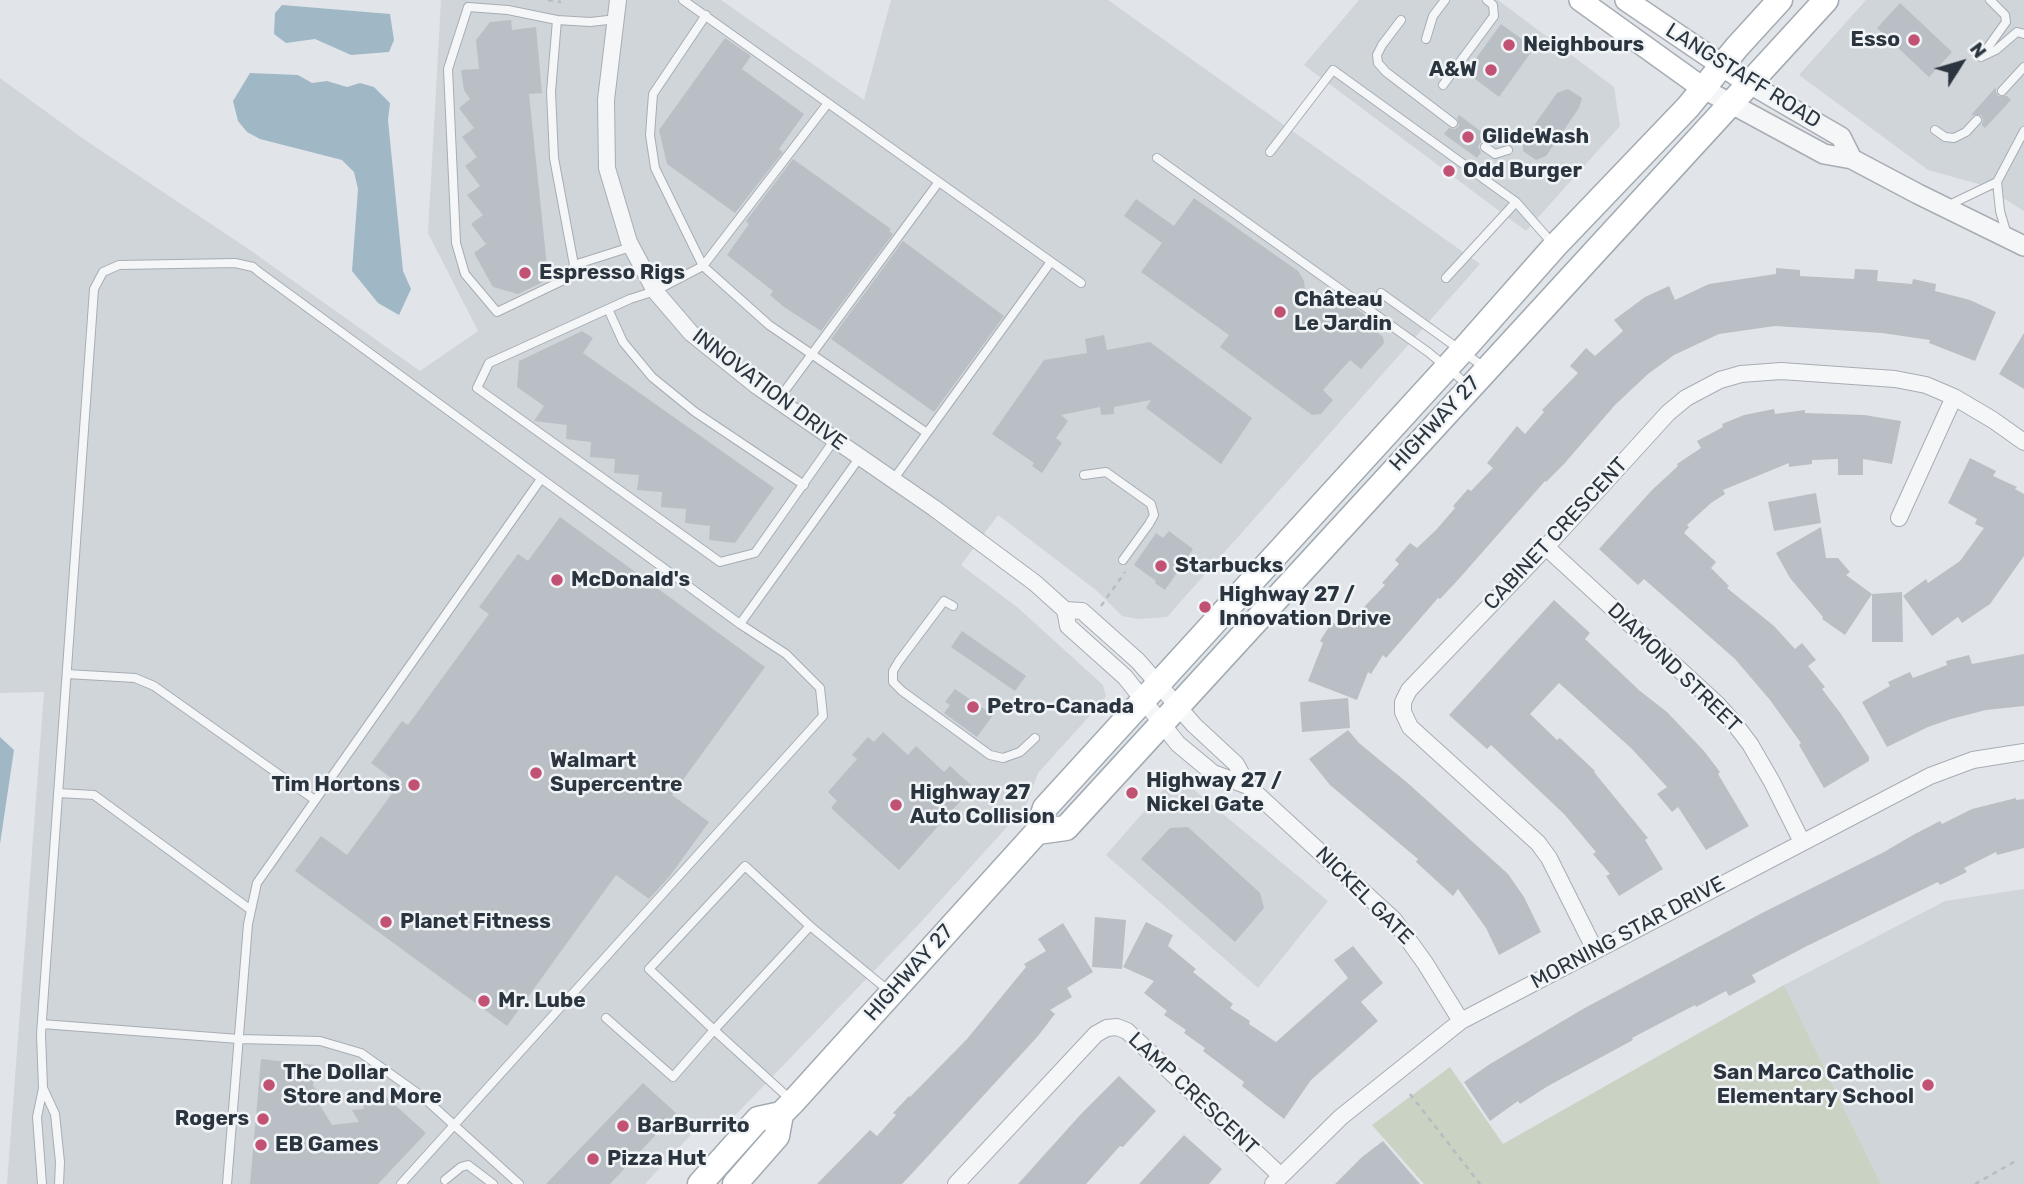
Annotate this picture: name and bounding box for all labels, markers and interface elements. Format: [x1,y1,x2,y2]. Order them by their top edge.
street label: LANGSTAFF ROAD [1661,18,1825,134]
place label: Esso [1851,27,1900,53]
north arrow [1926,28,1996,98]
place label: Neighbours [1523,32,1644,58]
marker: Esso [1906,32,1922,48]
marker: Neighbours [1501,37,1517,53]
text: N [1965,38,1991,62]
place label: A&W [1429,57,1477,83]
marker: A&W [1483,62,1499,78]
place label: GlideWash [1482,124,1589,150]
marker: GlideWash [1460,129,1476,145]
place label: Odd Burger [1463,158,1582,184]
marker: Odd Burger [1441,163,1457,179]
place label: Espresso Rigs [539,260,685,286]
marker: Espresso Rigs [517,265,533,281]
place label: Château Le Jardin [1294,287,1392,337]
marker: Château Le Jardin [1272,304,1288,320]
street label: INNOVATION DRIVE [687,324,851,456]
street label: HIGHWAY 27 [1385,371,1485,477]
street label: CABINET CRESCENT [1479,453,1633,615]
place label: Starbucks [1175,553,1283,579]
marker: Starbucks [1153,558,1169,574]
place label: McDonald's [571,567,690,593]
marker: McDonald's [549,572,565,588]
place label: Highway 27 / Innovation Drive [1219,582,1391,632]
street label: DIAMOND STREET [1602,598,1746,738]
marker: Highway 27 / Innovation Drive [1197,599,1213,615]
place label: Petro-Canada [987,694,1134,720]
marker: Petro-Canada [965,699,981,715]
place label: Walmart Supercentre [550,748,683,798]
marker: Walmart Supercentre [528,765,544,781]
place label: Highway 27 / Nickel Gate [1146,768,1282,818]
place label: Tim Hortons [271,772,400,798]
marker: Tim Hortons [406,777,422,793]
place label: Highway 27 Auto Collision [910,780,1055,830]
marker: Highway 27 / Nickel Gate [1124,785,1140,801]
marker: Highway 27 Auto Collision [888,797,904,813]
street label: NICKEL GATE [1310,842,1418,950]
street label: MORNING STAR DRIVE [1527,871,1729,995]
place label: Planet Fitness [400,909,551,935]
marker: Planet Fitness [378,914,394,930]
street label: HIGHWAY 27 [859,920,959,1026]
place label: Mr. Lube [498,988,586,1014]
marker: Mr. Lube [476,993,492,1009]
street label: LAMP CRESCENT [1123,1027,1263,1161]
place label: The Dollar Store and More [283,1060,442,1110]
place label: San Marco Catholic Elementary School [1713,1060,1914,1110]
marker: The Dollar Store and More [261,1077,277,1093]
marker: San Marco Catholic Elementary School [1920,1077,1936,1093]
place label: Rogers [175,1106,249,1132]
marker: Rogers [255,1111,271,1127]
place label: BarBurrito [637,1113,750,1139]
marker: BarBurrito [615,1118,631,1134]
place label: EB Games [275,1132,379,1158]
marker: EB Games [253,1137,269,1153]
place label: Pizza Hut [607,1146,706,1172]
marker: Pizza Hut [585,1151,601,1167]

